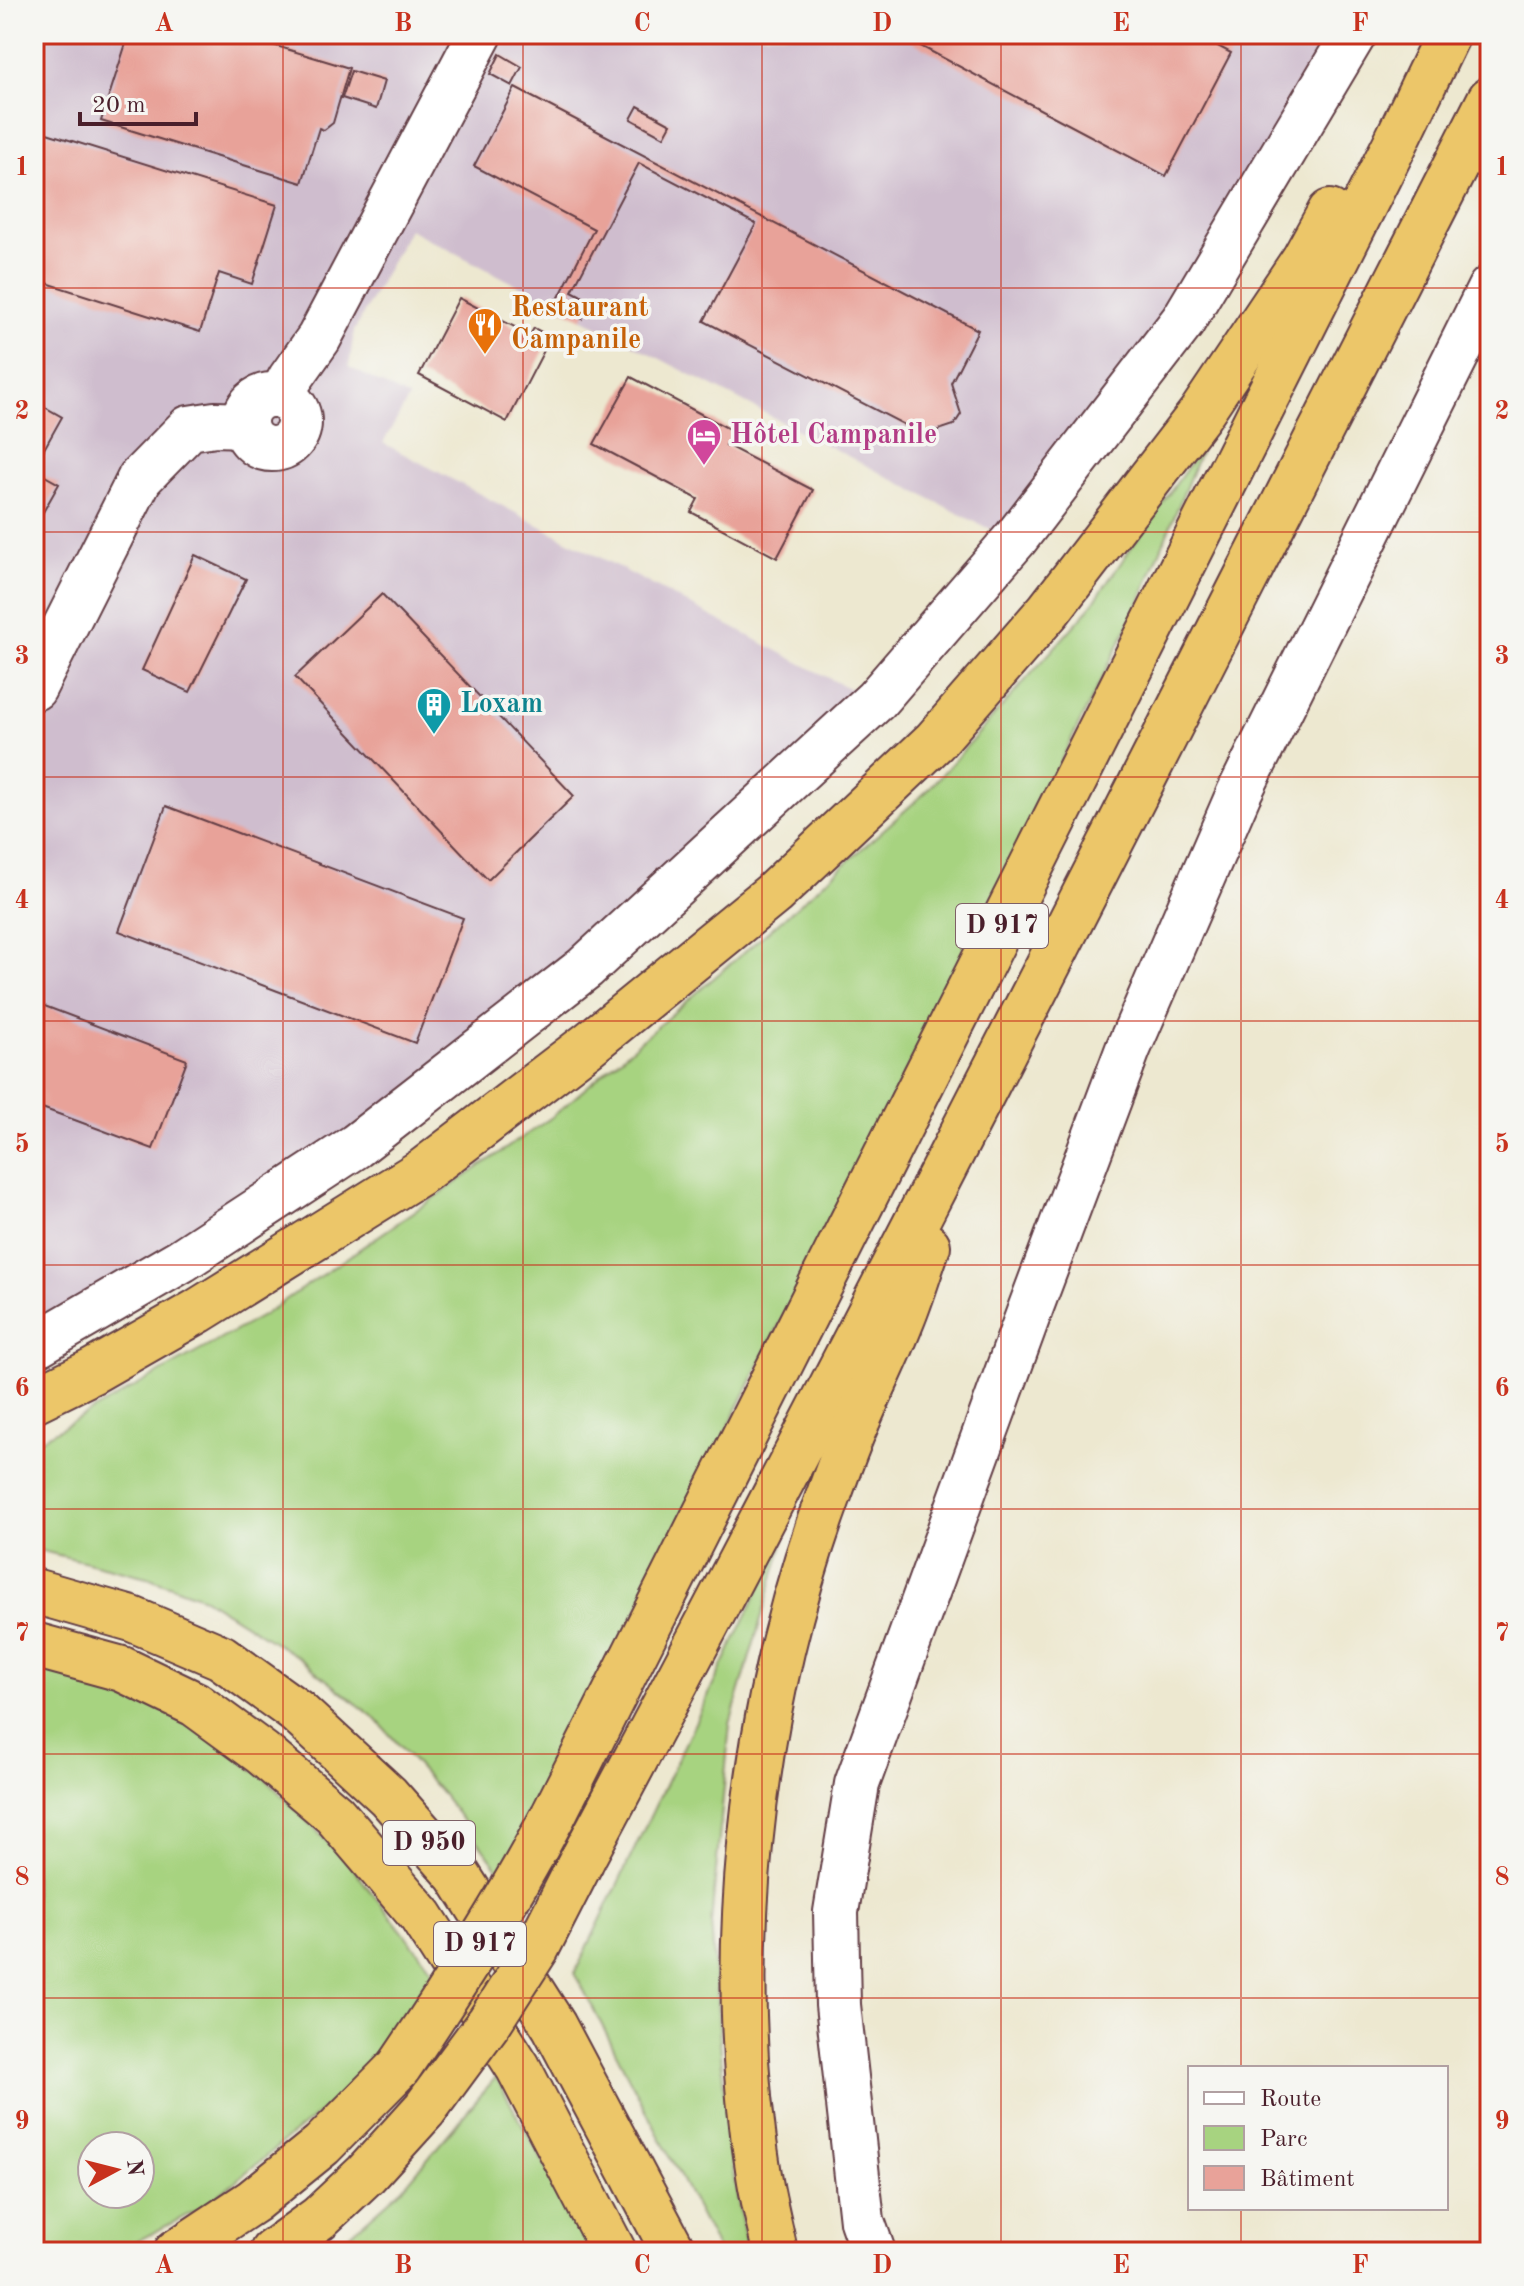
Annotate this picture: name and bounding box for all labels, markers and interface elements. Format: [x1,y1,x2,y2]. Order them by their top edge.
text: A [154,11,174,37]
text: B [394,11,412,37]
text: C [633,11,651,37]
text: D [872,11,892,37]
text: E [1112,11,1130,37]
text: F [1351,11,1369,37]
scale bar [80,76,196,126]
text: 20 m [92,94,146,118]
text: 1 [14,155,30,181]
text: 1 [1494,155,1510,181]
place label: Restaurant Campanile [511,295,649,355]
restaurant icon: Restaurant Campanile [466,306,504,356]
text: 2 [14,399,30,425]
text: 2 [1494,399,1510,425]
hotel icon: Hôtel Campanile [685,417,723,467]
place label: Hôtel Campanile [730,422,937,450]
text: 3 [14,644,30,670]
text: 3 [1494,644,1510,670]
building icon: Loxam [415,686,453,736]
place label: Loxam [460,691,543,719]
text: 4 [14,888,30,914]
text: 4 [1494,888,1510,914]
road number: D 917 [956,904,1048,948]
text: 5 [14,1132,30,1158]
text: 5 [1494,1132,1510,1158]
text: 6 [14,1376,30,1402]
text: 6 [1494,1376,1510,1402]
text: 7 [14,1621,30,1647]
text: 7 [1494,1621,1510,1647]
road number: D 950 [383,1821,475,1865]
text: 8 [14,1865,30,1891]
text: 8 [1494,1865,1510,1891]
road number: D 917 [434,1922,526,1966]
legend [1188,2066,1448,2210]
text: Route [1260,2088,1321,2112]
text: 9 [14,2109,30,2135]
text: 9 [1494,2109,1510,2135]
text: Parc [1260,2128,1307,2152]
north arrow [76,2130,156,2210]
text: N [122,2158,146,2178]
text: Bâtiment [1260,2168,1355,2192]
text: A [154,2253,174,2279]
text: B [394,2253,412,2279]
text: C [633,2253,651,2279]
text: D [872,2253,892,2279]
text: E [1112,2253,1130,2279]
text: F [1351,2253,1369,2279]

